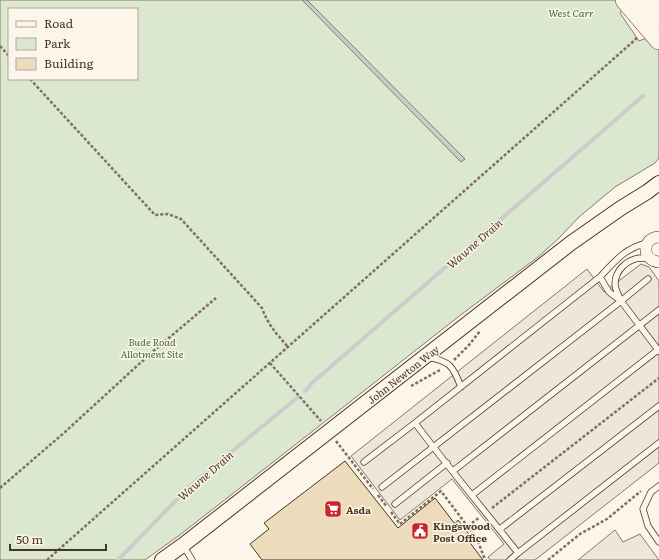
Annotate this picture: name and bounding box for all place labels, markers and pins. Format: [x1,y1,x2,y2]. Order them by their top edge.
supermarket icon: Asda [323,499,343,519]
place label: Asda [346,502,371,517]
place label: Kingswood Post Office [433,518,491,545]
public building icon: Kingswood Post Office [410,521,430,541]

